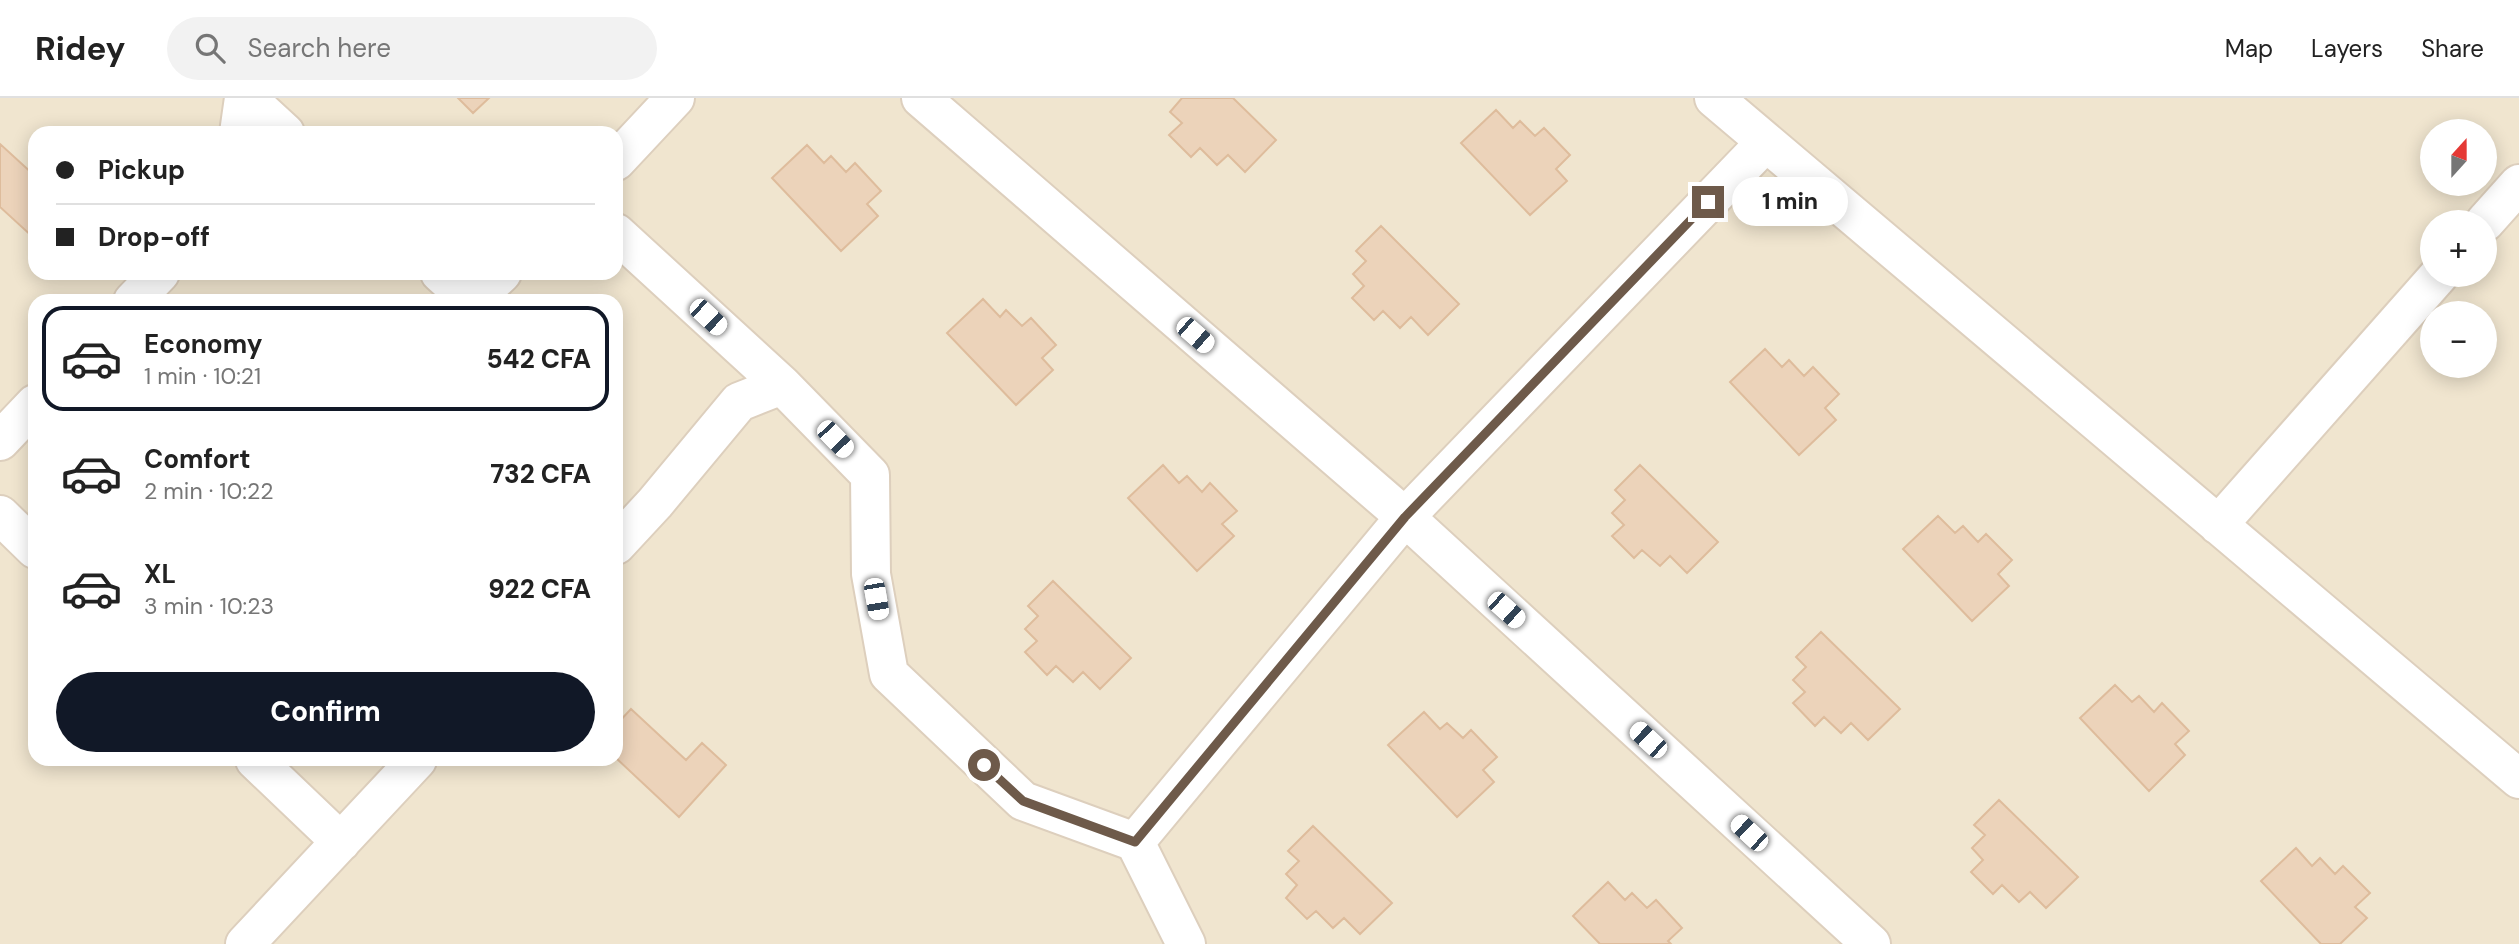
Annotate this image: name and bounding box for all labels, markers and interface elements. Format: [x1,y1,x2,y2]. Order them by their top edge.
search box [167,17,657,80]
text: Ridey [35,27,125,70]
icon: search [191,29,229,67]
text: Search here [247,31,391,65]
text: Map [2225,33,2273,64]
text: Layers [2311,33,2383,64]
text: Share [2421,33,2484,64]
north arrow [2420,119,2497,196]
map controls [2420,119,2497,378]
text: Pickup [98,153,185,187]
callout: 1 min [1732,178,1848,226]
route end [1692,186,1724,218]
text: 1 min [1762,186,1818,216]
button: + [2420,210,2497,287]
text: Drop-off [98,220,210,254]
car [686,295,731,339]
button: − [2420,301,2497,378]
car [1173,313,1218,357]
icon: car [60,327,123,390]
text: Economy [144,327,262,361]
text: 542 CFA [486,342,591,376]
text: 1 min · 10:21 [144,361,261,391]
car [813,417,858,461]
icon: car [60,442,123,505]
text: Comfort [144,442,250,476]
text: 732 CFA [490,457,591,491]
text: 2 min · 10:22 [144,476,273,506]
icon: car [60,557,123,620]
text: XL [144,557,176,591]
text: 922 CFA [488,572,591,606]
car [863,576,890,622]
car [1484,588,1529,632]
text: 3 min · 10:23 [144,591,274,621]
button: Confirm [56,672,595,752]
car [1626,718,1671,762]
route start [968,749,1000,781]
car [1727,811,1772,855]

